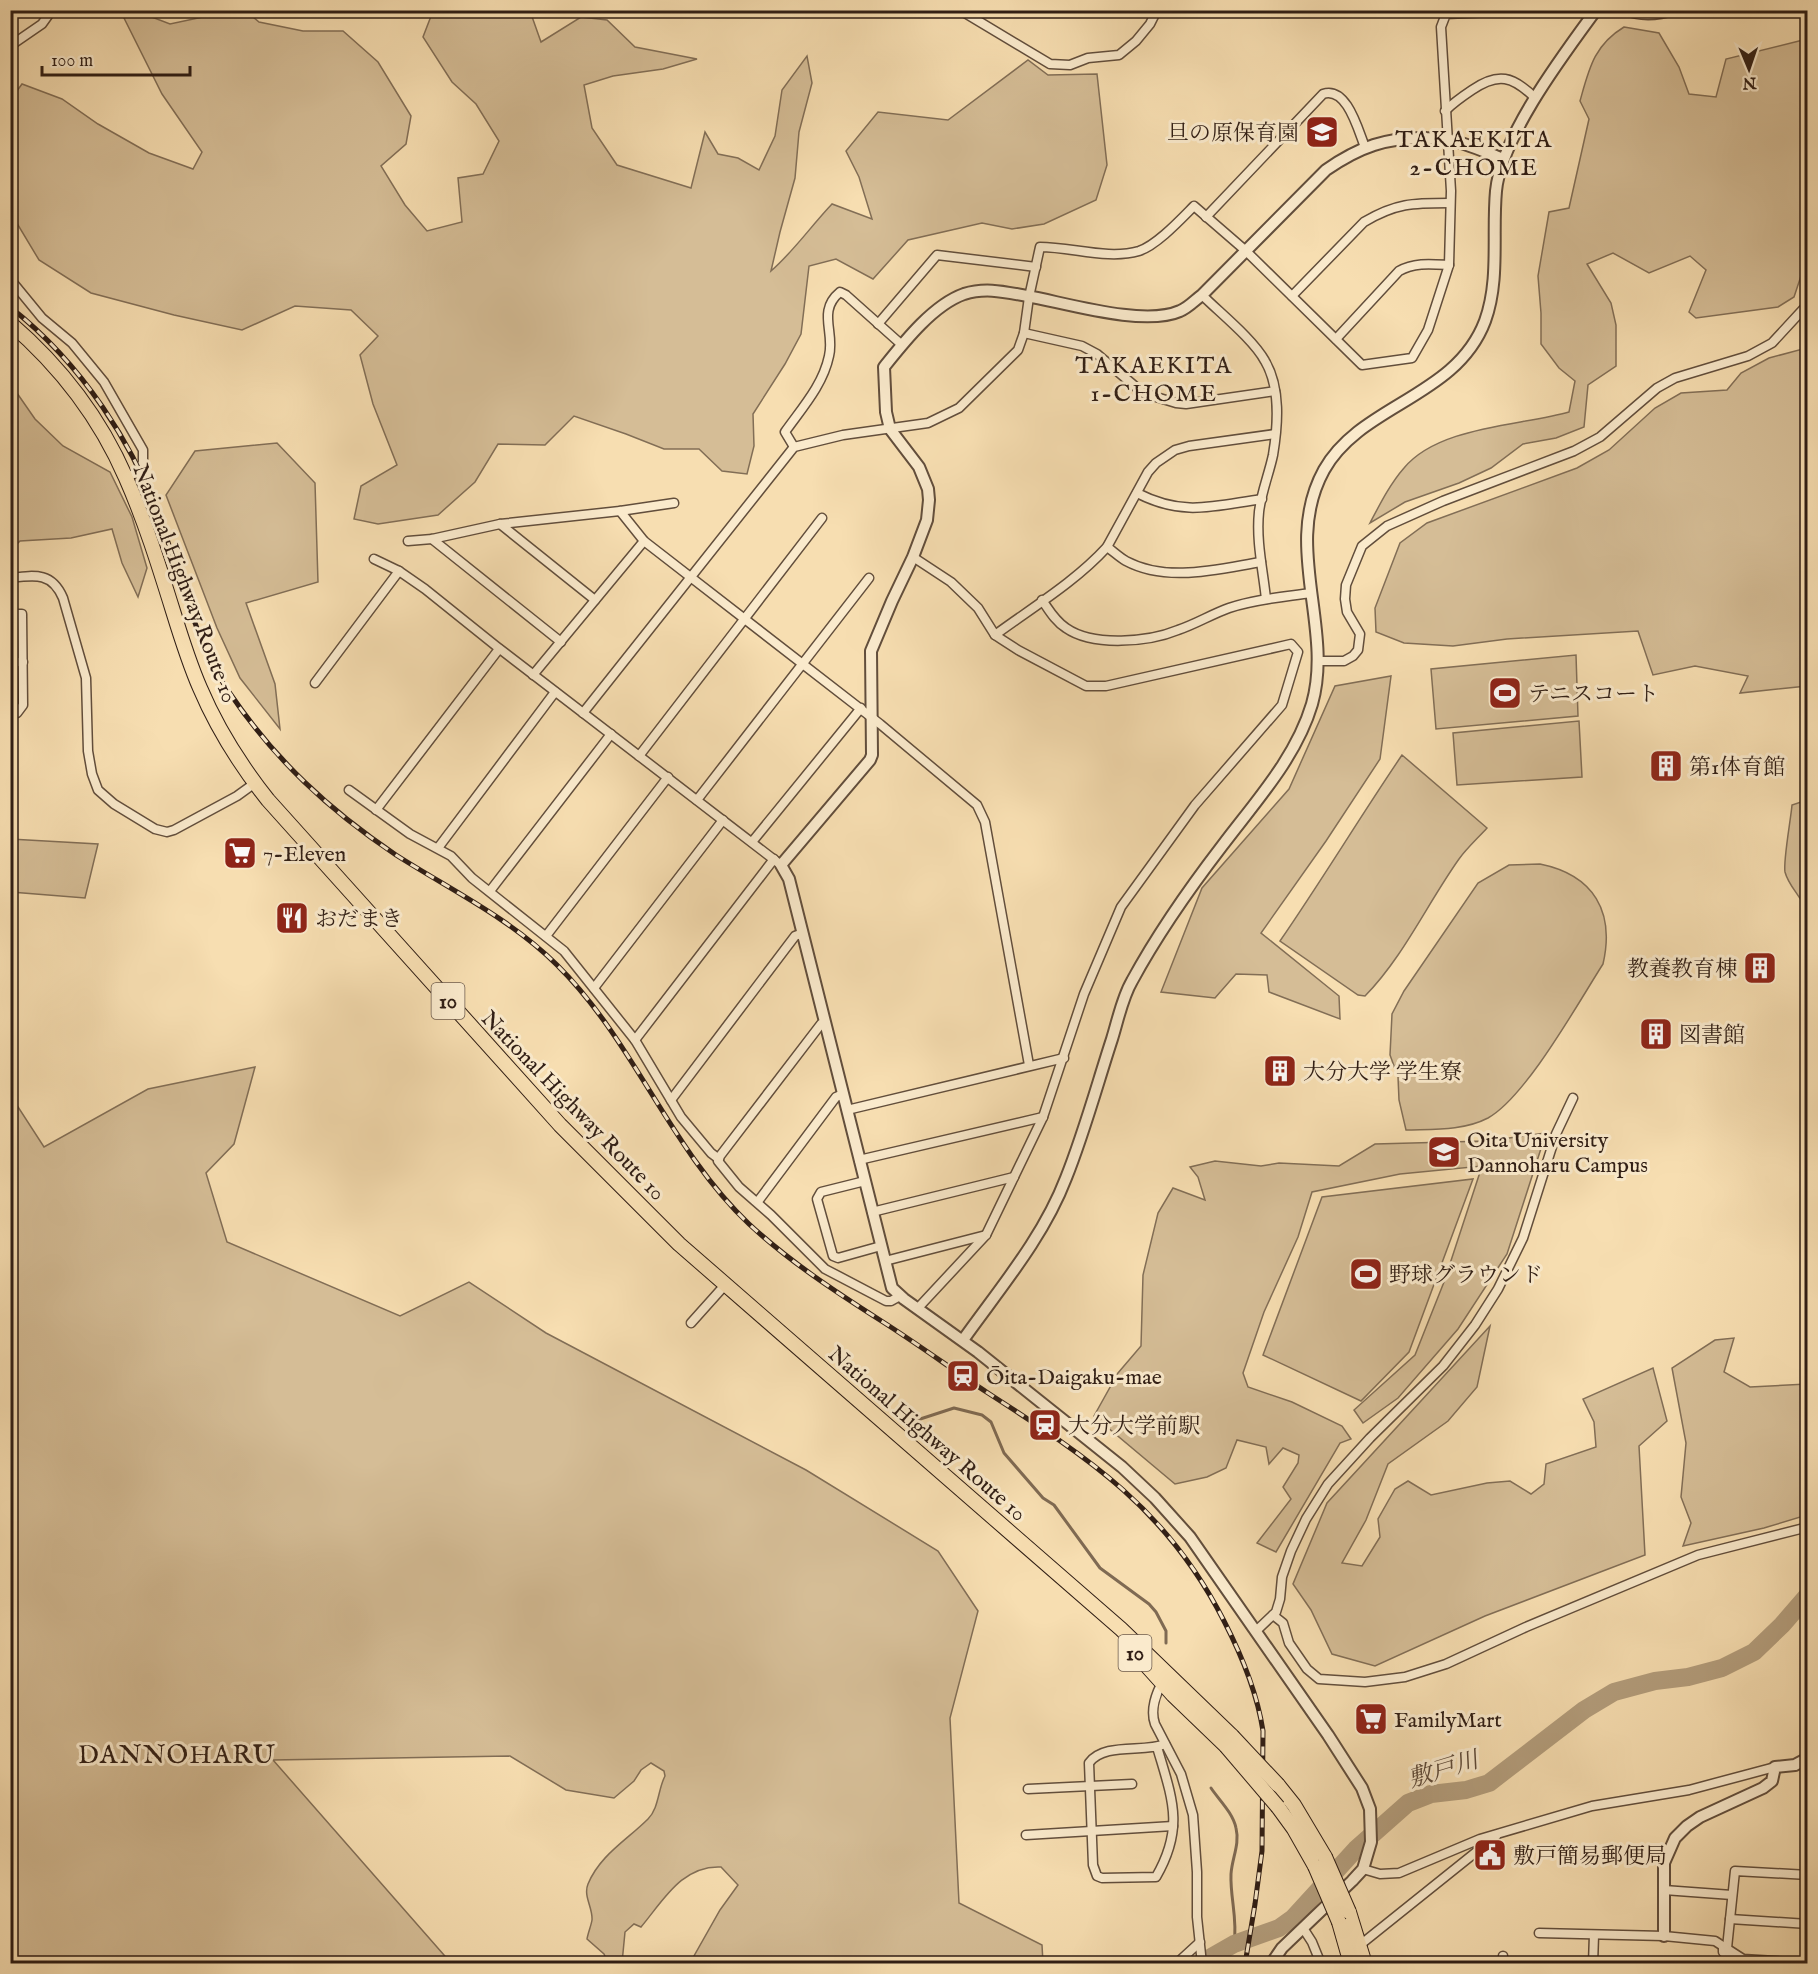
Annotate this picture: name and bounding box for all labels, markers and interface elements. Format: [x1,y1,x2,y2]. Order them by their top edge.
scale bar [42,39,190,77]
north arrow [1719,39,1779,99]
text: 100 m [51,50,93,73]
text: N [1742,72,1758,92]
school or university icon: 旦の原保育園 [1304,114,1340,150]
place label: 旦の原保育園 [1167,120,1299,148]
district label: TAKAEKITA 2-CHOME [1395,125,1553,184]
district label: TAKAEKITA 1-CHOME [1075,351,1233,410]
street label: National Highway Route 10 [126,460,243,707]
sports icon: テニスコート [1487,675,1523,711]
place label: テニスコート [1528,681,1659,709]
building icon: 第1体育館 [1648,748,1684,784]
place label: 第1体育館 [1689,754,1785,782]
supermarket icon: 7-Eleven [222,835,258,871]
place label: 7-Eleven [263,841,347,869]
restaurant icon: おだまき [274,900,310,936]
place label: おだまき [315,906,403,934]
building icon: 教養教育棟 [1742,950,1778,986]
place label: 教養教育棟 [1627,956,1737,984]
road number: 10 [432,983,464,1019]
street label: National Highway Route 10 [474,1005,671,1207]
building icon: 図書館 [1638,1016,1674,1052]
place label: 図書館 [1679,1022,1745,1050]
building icon: 大分大学 学生寮 [1262,1053,1298,1089]
place label: 大分大学 学生寮 [1303,1059,1462,1087]
place label: Oita University Dannoharu Campus [1467,1127,1648,1180]
school or university icon: Oita University Dannoharu Campus [1426,1134,1462,1170]
sports icon: 野球グラウンド [1348,1256,1384,1292]
place label: 野球グラウンド [1389,1262,1543,1290]
street label: National Highway Route 10 [822,1341,1032,1528]
station icon: Ōita-Daigaku-mae [945,1358,981,1394]
place label: Ōita-Daigaku-mae [986,1364,1162,1392]
station icon: 大分大学前駅 [1027,1407,1063,1443]
place label: 大分大学前駅 [1068,1413,1200,1441]
road number: 10 [1118,1635,1152,1671]
supermarket icon: FamilyMart [1353,1701,1389,1737]
place label: FamilyMart [1394,1707,1502,1735]
district label: DANNOHARU [78,1739,276,1772]
water label: 敷戸川 [1404,1744,1485,1796]
public building icon: 敷戸簡易郵便局 [1472,1837,1508,1873]
place label: 敷戸簡易郵便局 [1513,1843,1667,1871]

